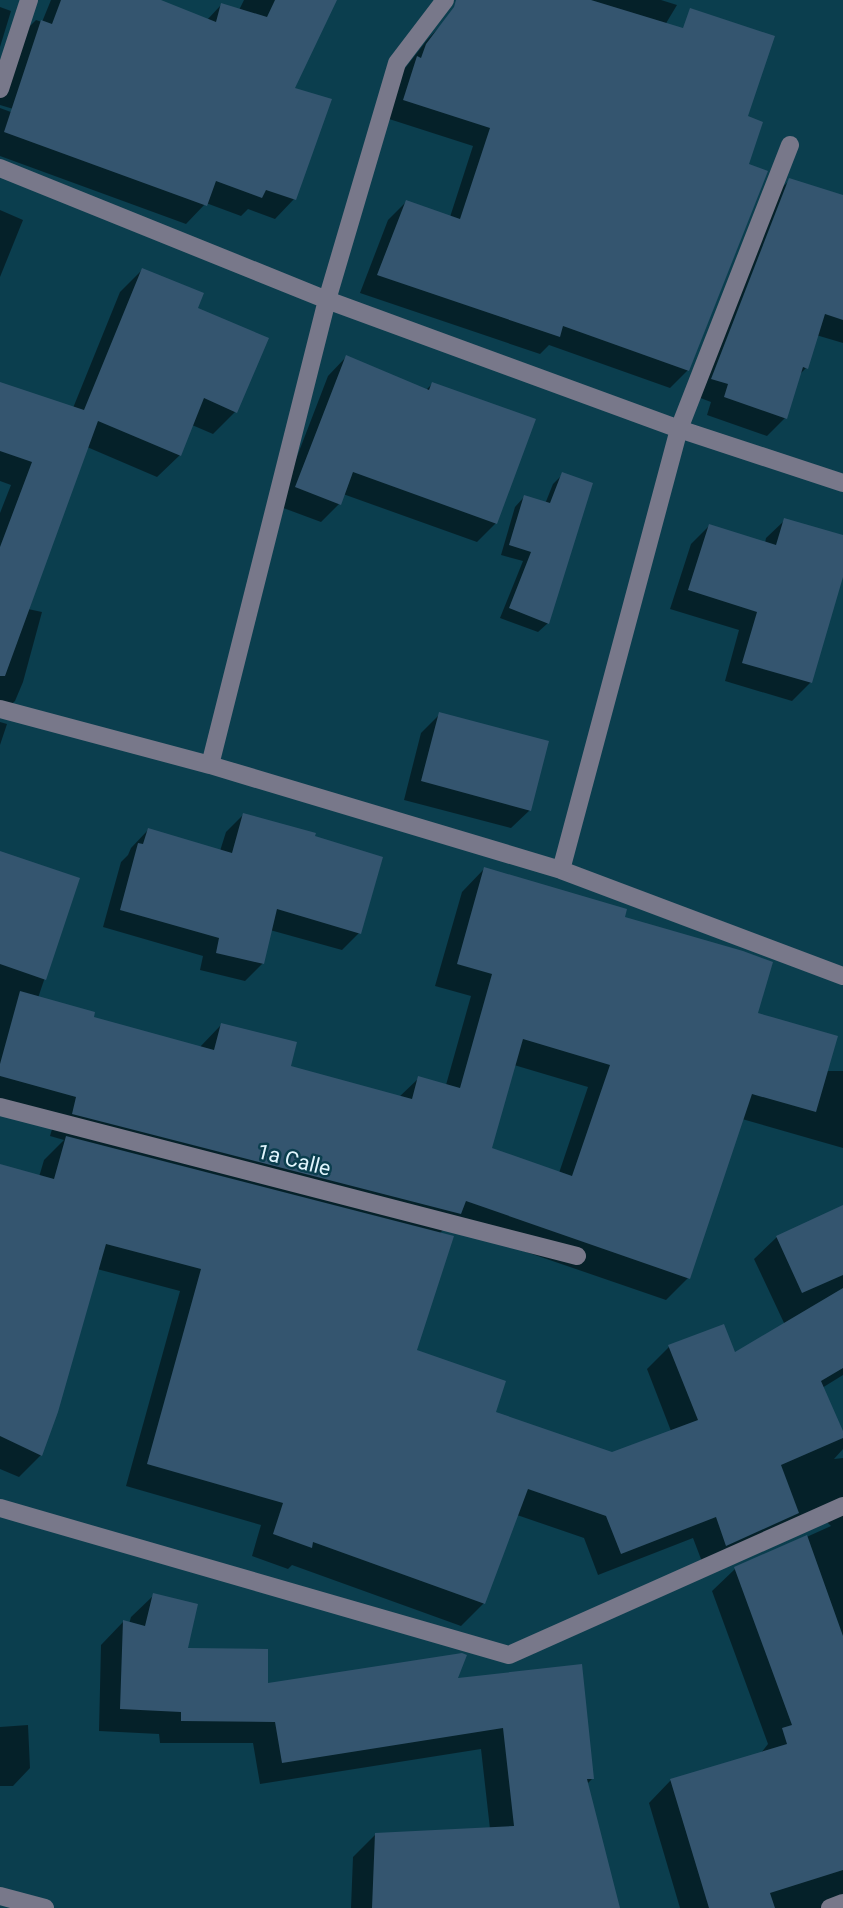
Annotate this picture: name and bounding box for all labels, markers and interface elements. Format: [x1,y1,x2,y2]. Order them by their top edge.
street label: 1a Calle [255,1139,333,1181]

